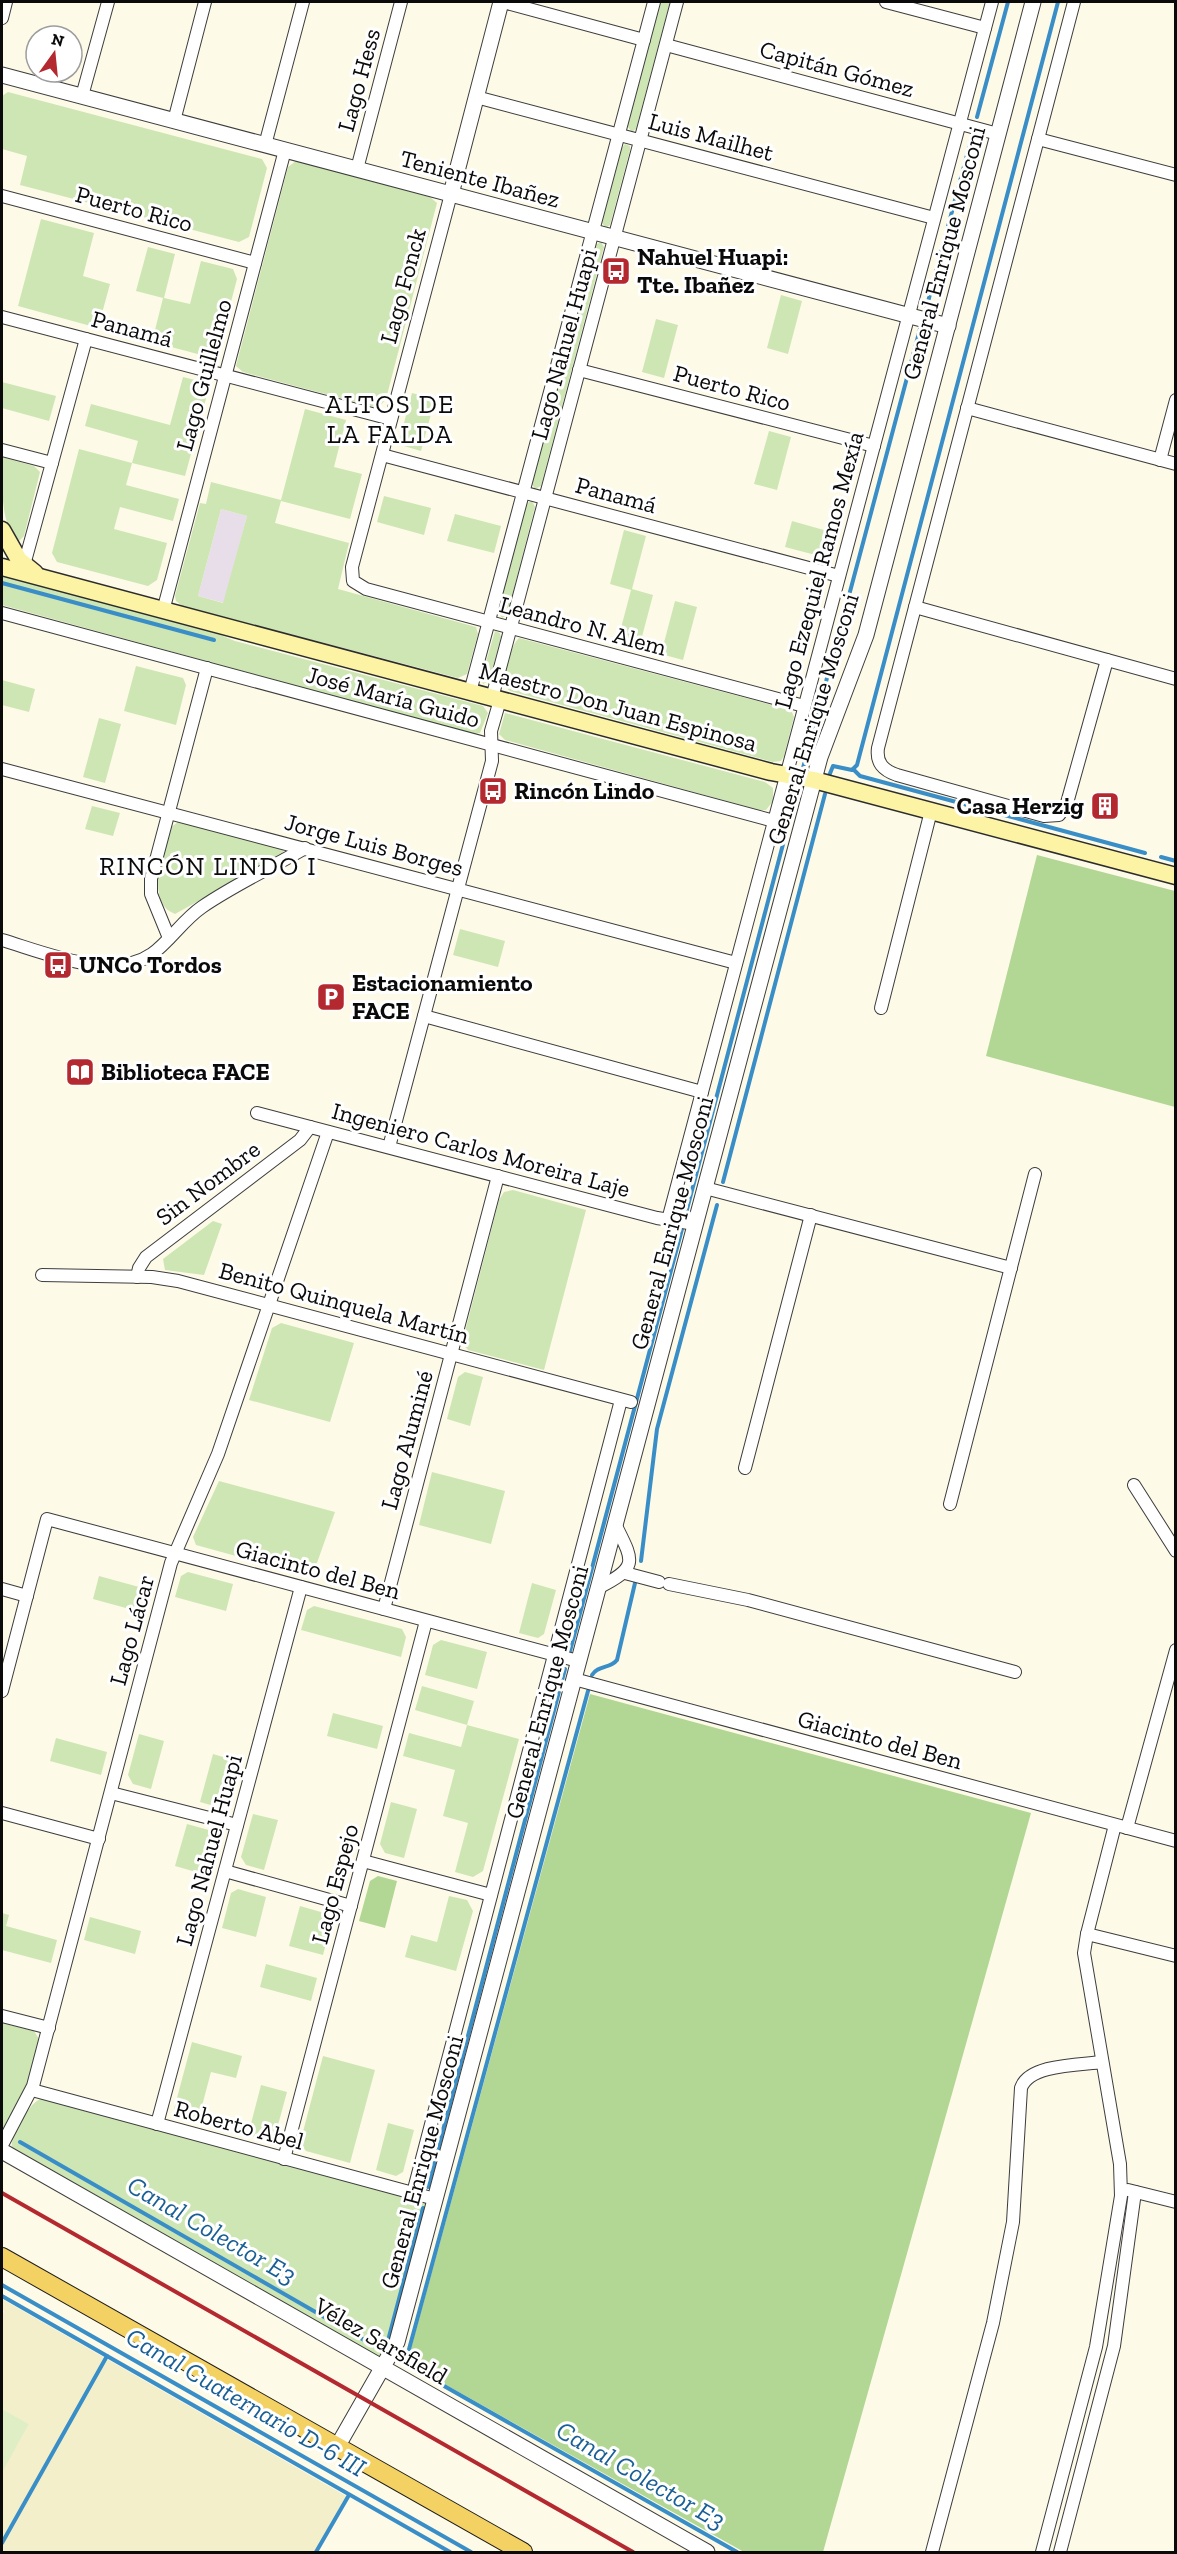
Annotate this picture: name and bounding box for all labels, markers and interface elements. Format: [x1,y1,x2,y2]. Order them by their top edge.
north arrow [24,24,84,84]
street label: Lago Hess [331,25,386,135]
text: N [49,29,66,51]
street label: Capitán Gómez [757,34,918,103]
street label: Luis Mailhet [645,106,777,167]
street label: General Enrique Mosconi [896,123,991,383]
street label: Teniente Ibañez [397,143,563,214]
street label: Puerto Rico [72,179,196,238]
street label: Lago Fonck [373,225,432,347]
place label: Nahuel Huapi: Tte. Ibañez [637,242,789,299]
street label: Lago Nahuel Huapi [524,245,603,443]
bus stop icon: Nahuel Huapi: Tte. Ibañez [600,255,632,287]
street label: Lago Guillelmo [169,296,238,454]
street label: Panamá [88,304,176,353]
street label: Puerto Rico [670,358,794,417]
district label: ALTOS DE LA FALDA [325,388,455,450]
street label: Lago Ezequiel Ramos Mexía [768,428,870,712]
street label: Panamá [572,470,660,519]
street label: Leandro N. Alem [496,589,670,662]
street label: General Enrique Mosconi [760,589,865,848]
street label: Maestro Don Juan Espinosa [476,655,761,758]
street label: José María Guido [303,659,483,734]
bus stop icon: Rincón Lindo [477,775,509,807]
place label: Rincón Lindo [514,776,655,805]
building icon: Casa Herzig [1089,790,1121,822]
place label: Casa Herzig [957,791,1084,820]
street label: Jorge Luis Borges [282,807,466,882]
district label: RINCÓN LINDO I [99,850,317,882]
bus stop icon: UNCo Tordos [42,949,74,981]
place label: UNCo Tordos [79,950,222,979]
place label: Estacionamiento FACE [352,968,533,1025]
parking icon: Estacionamiento FACE [315,981,347,1013]
library icon: Biblioteca FACE [64,1056,96,1088]
place label: Biblioteca FACE [101,1057,270,1086]
street label: General Enrique Mosconi [624,1093,719,1353]
street label: Ingeniero Carlos Moreira Laje [329,1096,633,1203]
street label: Sin Nombre [150,1134,266,1231]
street label: Benito Quinquela Martín [216,1255,472,1350]
street label: Lago Aluminé [374,1367,439,1513]
street label: Giacinto del Ben [233,1534,404,1605]
street label: General Enrique Mosconi [499,1562,594,1822]
street label: Lago Lácar [103,1572,160,1688]
street label: Giacinto del Ben [795,1704,966,1775]
street label: Lago Nahuel Huapi [169,1751,248,1949]
street label: Lago Espejo [305,1821,364,1947]
street label: General Enrique Mosconi [374,2032,469,2292]
street label: Roberto Abel [171,2093,307,2156]
water label: Canal Colector E3 [122,2169,302,2291]
street label: Vélez Sarsfield [309,2290,453,2390]
water label: Canal Cuaternario D-6 III [121,2320,372,2484]
water label: Canal Colector E3 [551,2414,731,2536]

